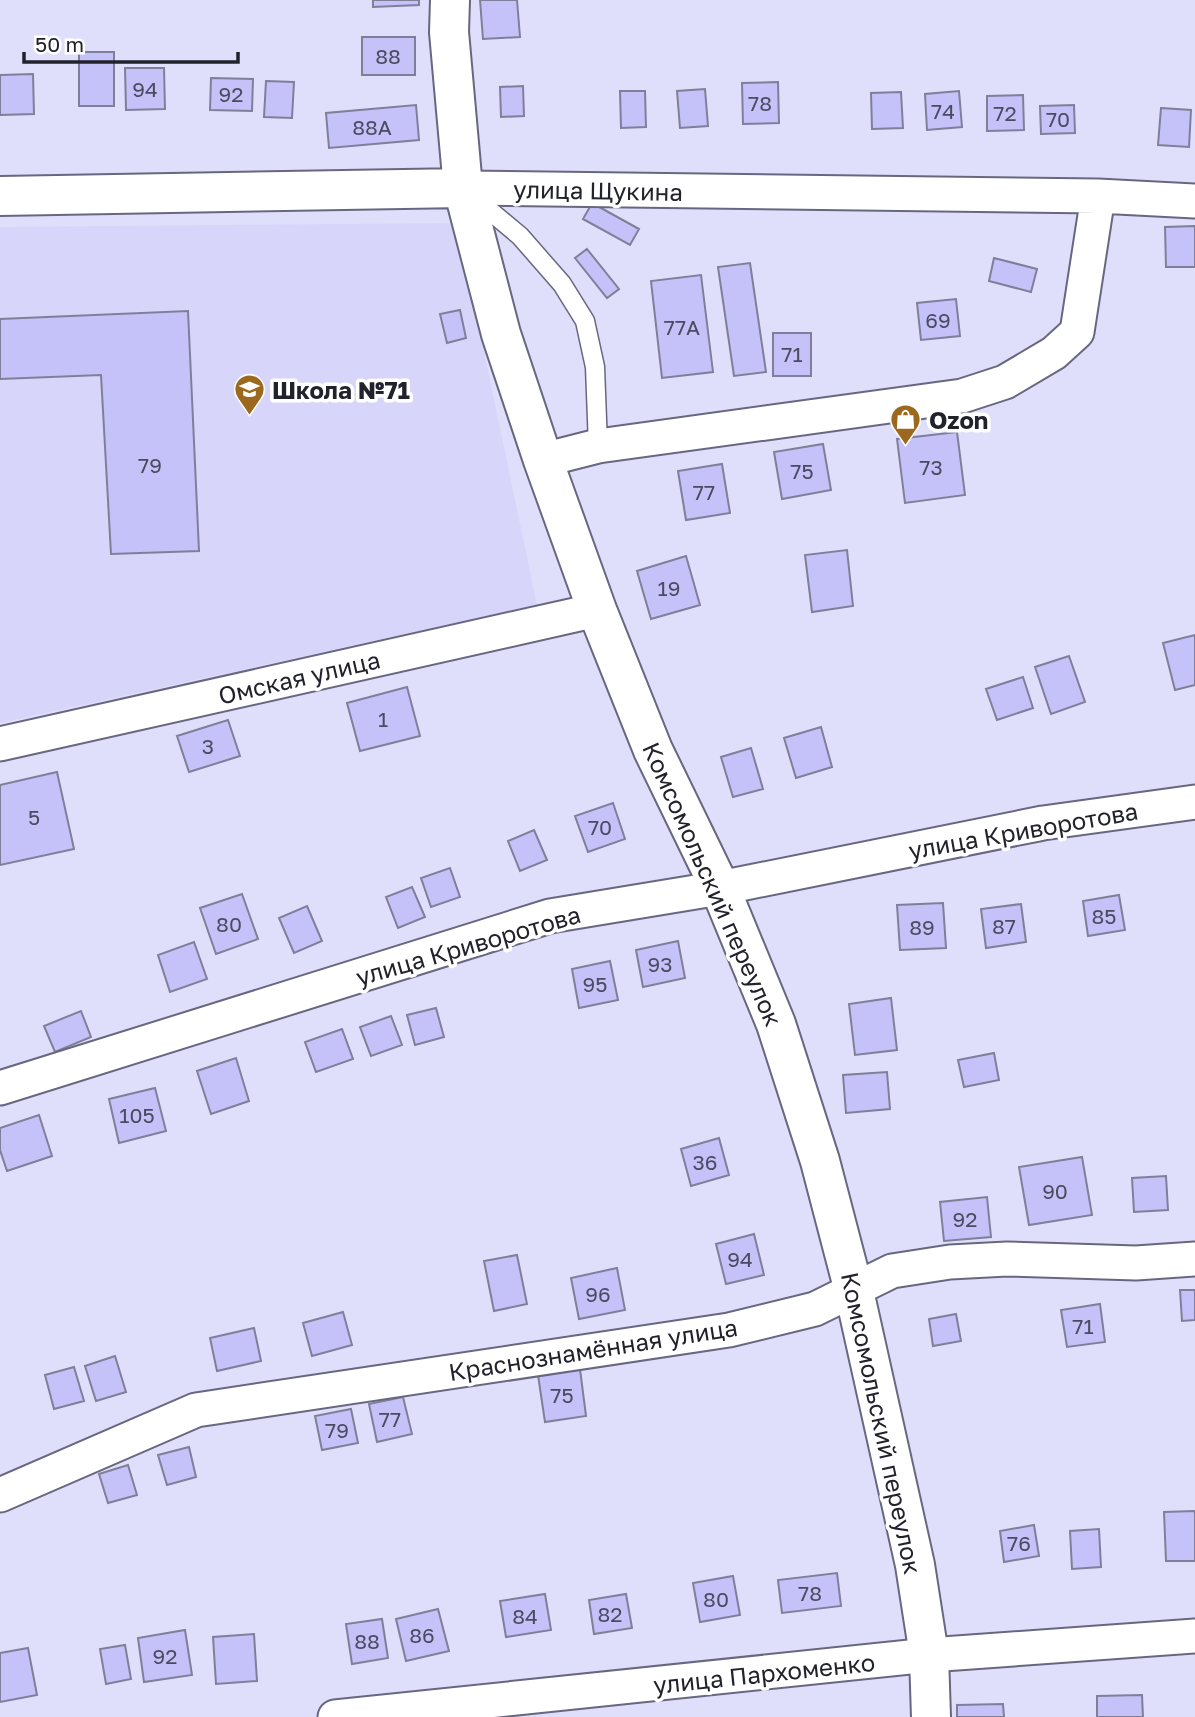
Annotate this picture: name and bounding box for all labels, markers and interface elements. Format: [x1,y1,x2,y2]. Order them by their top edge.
scale bar [24,21,238,65]
text: 50 m [35,31,84,57]
house number: 88 [375,43,401,69]
house number: 94 [132,76,158,102]
house number: 92 [219,81,243,107]
house number: 78 [748,90,772,116]
house number: 74 [931,98,955,124]
house number: 72 [993,100,1017,126]
house number: 70 [1046,106,1070,132]
house number: 88А [352,114,392,140]
street label: улица Щукина [513,174,683,206]
house number: 69 [925,307,951,333]
house number: 77А [664,314,700,340]
house number: 71 [781,341,803,367]
school or university icon: Школа №71 [232,372,266,416]
place label: Школа №71 [272,375,410,404]
shop icon: Ozon [889,402,923,446]
place label: Ozon [929,405,988,434]
house number: 79 [138,452,162,478]
house number: 73 [919,454,943,480]
house number: 75 [790,458,814,484]
house number: 77 [693,479,715,505]
house number: 19 [658,575,680,601]
street label: Омская улица [215,644,383,710]
house number: 1 [378,706,388,732]
house number: 3 [202,733,214,759]
street label: Комсомольский переулок [637,738,789,1031]
street label: улица Криворотова [906,796,1140,864]
house number: 5 [28,804,40,830]
house number: 70 [588,814,612,840]
street label: улица Криворотова [352,899,584,991]
house number: 85 [1092,903,1117,929]
house number: 80 [216,911,242,937]
house number: 87 [992,913,1016,939]
house number: 89 [909,914,935,940]
house number: 93 [648,951,673,977]
house number: 95 [583,971,607,997]
house number: 105 [119,1102,155,1128]
house number: 36 [693,1149,718,1175]
house number: 90 [1042,1178,1068,1204]
house number: 92 [953,1206,977,1232]
house number: 94 [727,1246,753,1272]
street label: Комсомольский переулок [836,1270,928,1577]
house number: 96 [585,1281,611,1307]
street label: Краснознамённая улица [446,1312,740,1386]
house number: 71 [1072,1313,1094,1339]
house number: 75 [550,1382,574,1408]
house number: 77 [379,1406,401,1432]
house number: 79 [325,1417,349,1443]
house number: 76 [1007,1530,1031,1556]
house number: 78 [798,1580,822,1606]
house number: 80 [703,1586,729,1612]
house number: 82 [598,1601,623,1627]
house number: 84 [512,1603,538,1629]
house number: 86 [409,1622,435,1648]
house number: 88 [354,1628,380,1654]
house number: 92 [153,1643,177,1669]
street label: улица Пархоменко [652,1647,876,1699]

